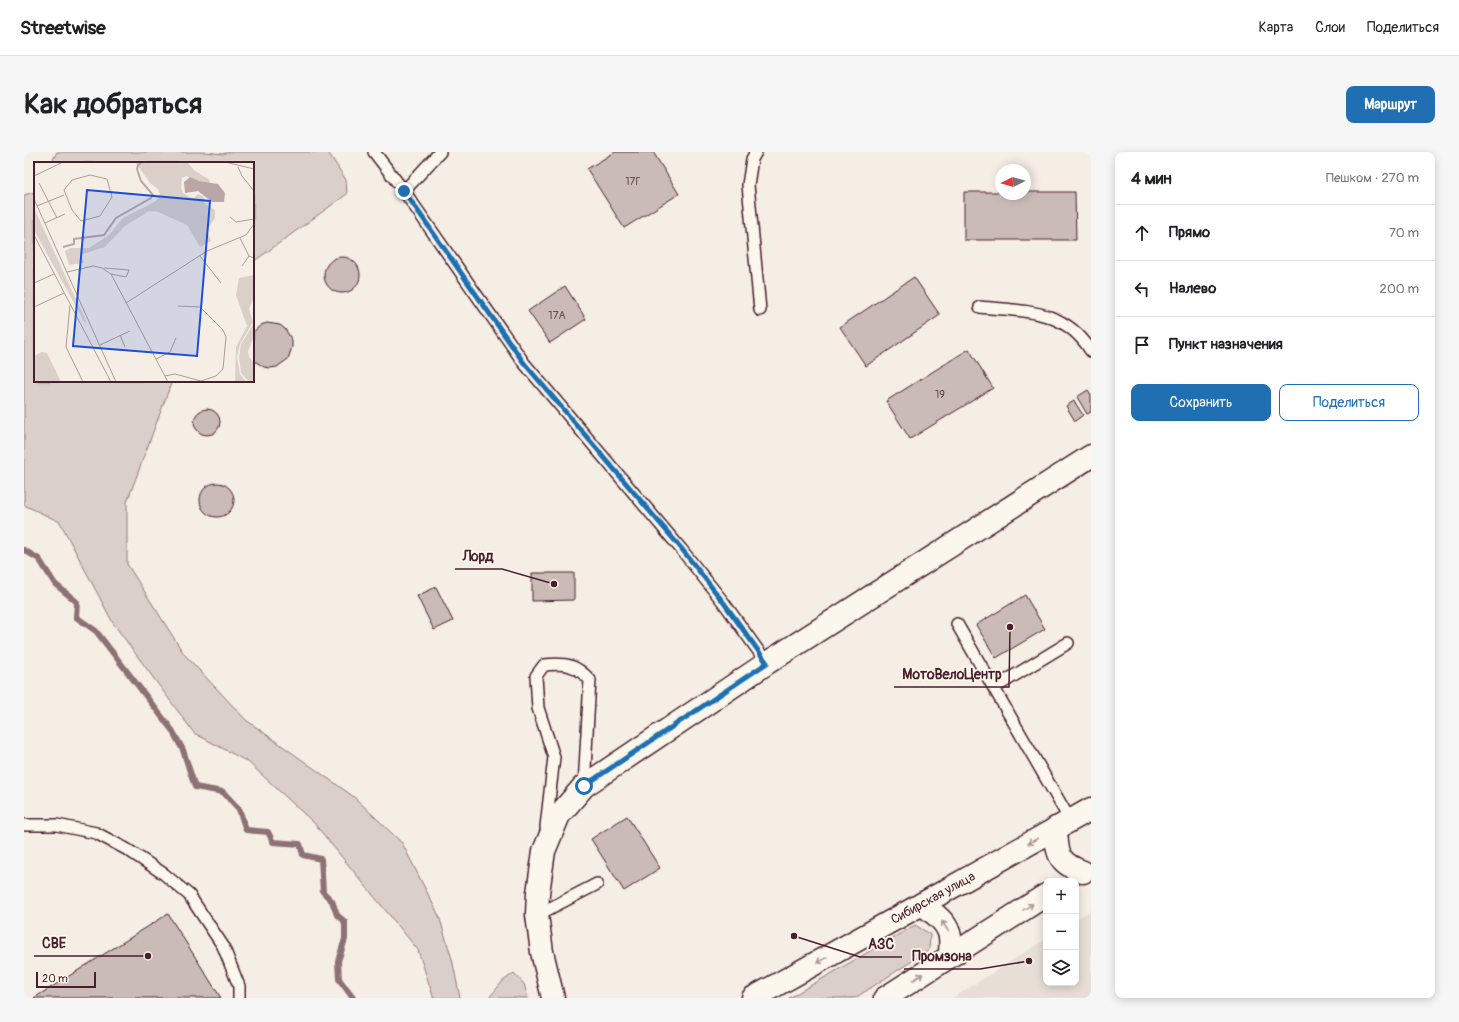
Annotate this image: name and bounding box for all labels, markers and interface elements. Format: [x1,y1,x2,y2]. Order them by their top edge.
text: Streetwise [20,16,106,40]
text: Карта [1259,19,1293,36]
text: Слои [1315,19,1345,36]
text: Поделиться [1367,19,1439,36]
button: Маршрут [1346,86,1435,123]
text: Как добраться [24,87,202,122]
inset map [34,162,254,382]
north arrow [995,164,1031,200]
text: 4 мин [1131,168,1172,189]
text: Пешком · 270 m [1326,170,1419,186]
house number: 17Г [625,175,641,188]
route end [395,182,413,200]
icon: ahead [1131,222,1153,244]
text: Прямо [1169,223,1210,242]
text: 70 m [1389,225,1419,241]
icon: left [1131,278,1153,300]
text: Налево [1169,279,1216,298]
text: 200 m [1380,281,1419,297]
house number: 17А [548,309,566,322]
icon: arrive [1131,334,1153,356]
text: Пункт назначения [1169,335,1283,354]
button: Сохранить [1131,384,1271,421]
button: Поделиться [1279,384,1419,421]
house number: 19 [935,388,945,401]
callout: Лорд [455,543,502,569]
text: Лорд [462,548,494,565]
callout: МотоВелоЦентр [894,661,1009,687]
text: МотоВелоЦентр [902,666,1002,683]
route start [575,777,593,795]
one-way arrow [1027,838,1039,846]
street label: Сибирская улица [888,868,978,928]
map controls [1043,878,1079,986]
button: + [1043,878,1079,914]
one-way arrow [1022,903,1033,911]
button: − [1043,914,1079,950]
one-way arrow [941,921,949,932]
callout: СВЕ [34,930,74,956]
callout: АЗС [860,931,902,957]
text: СВЕ [42,935,67,952]
text: АЗС [868,936,894,953]
callout: Промзона [904,943,980,969]
text: Промзона [912,948,972,965]
button: layers [1043,950,1079,986]
one-way arrow [816,957,828,964]
scale bar [36,970,96,989]
text: 20 m [42,972,68,985]
one-way arrow [912,973,923,981]

